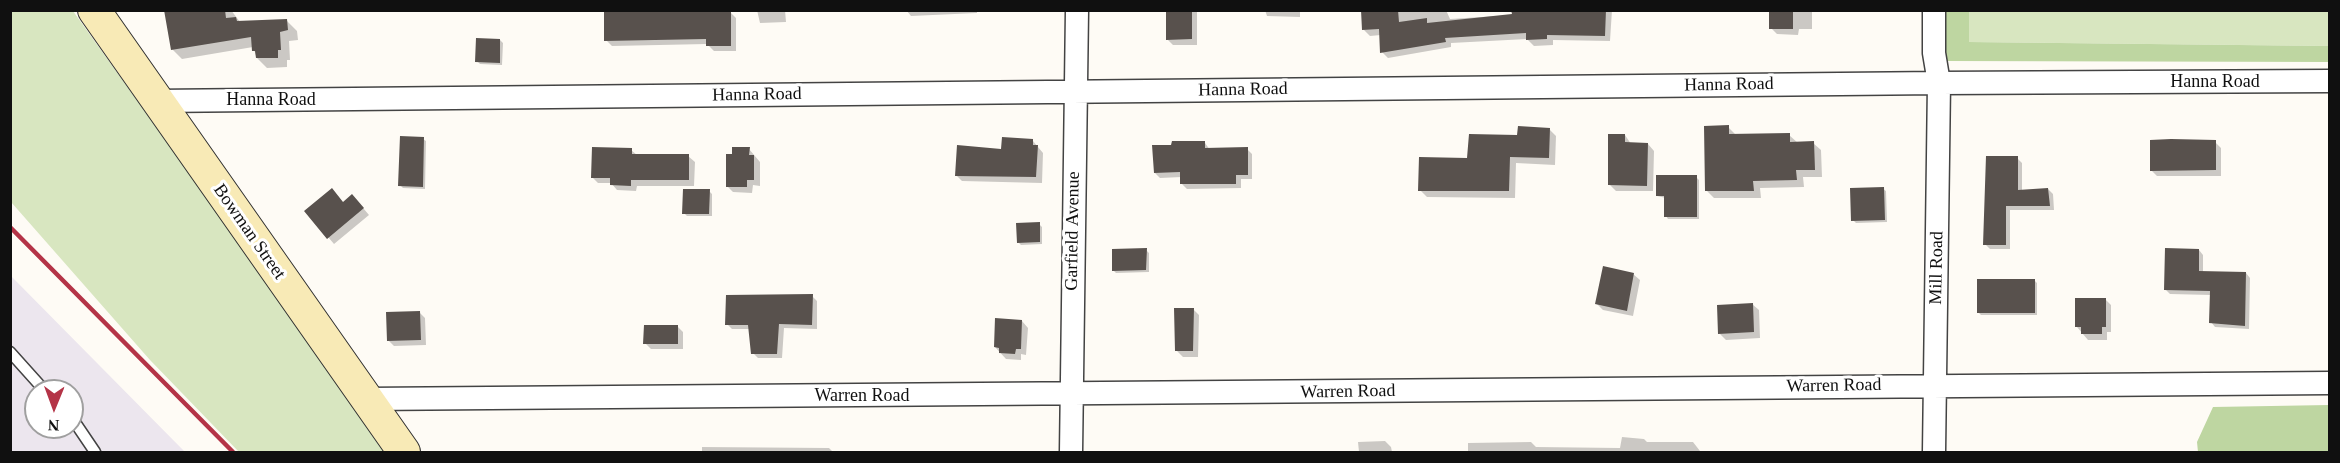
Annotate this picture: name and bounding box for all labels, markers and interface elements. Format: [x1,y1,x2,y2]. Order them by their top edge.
street label: Hanna Road [2170,71,2260,93]
street label: Hanna Road [1684,73,1774,97]
street label: Hanna Road [1198,78,1288,102]
street label: Hanna Road [712,83,802,107]
street label: Hanna Road [226,89,316,111]
street label: Garfield Avenue [1061,171,1085,291]
street label: Bowman Street [208,180,290,284]
street label: Mill Road [1926,231,1948,305]
street label: Warren Road [1786,374,1882,398]
north arrow [24,379,84,439]
street label: Warren Road [1300,380,1396,404]
street label: Warren Road [814,385,910,407]
text: N [48,417,60,434]

